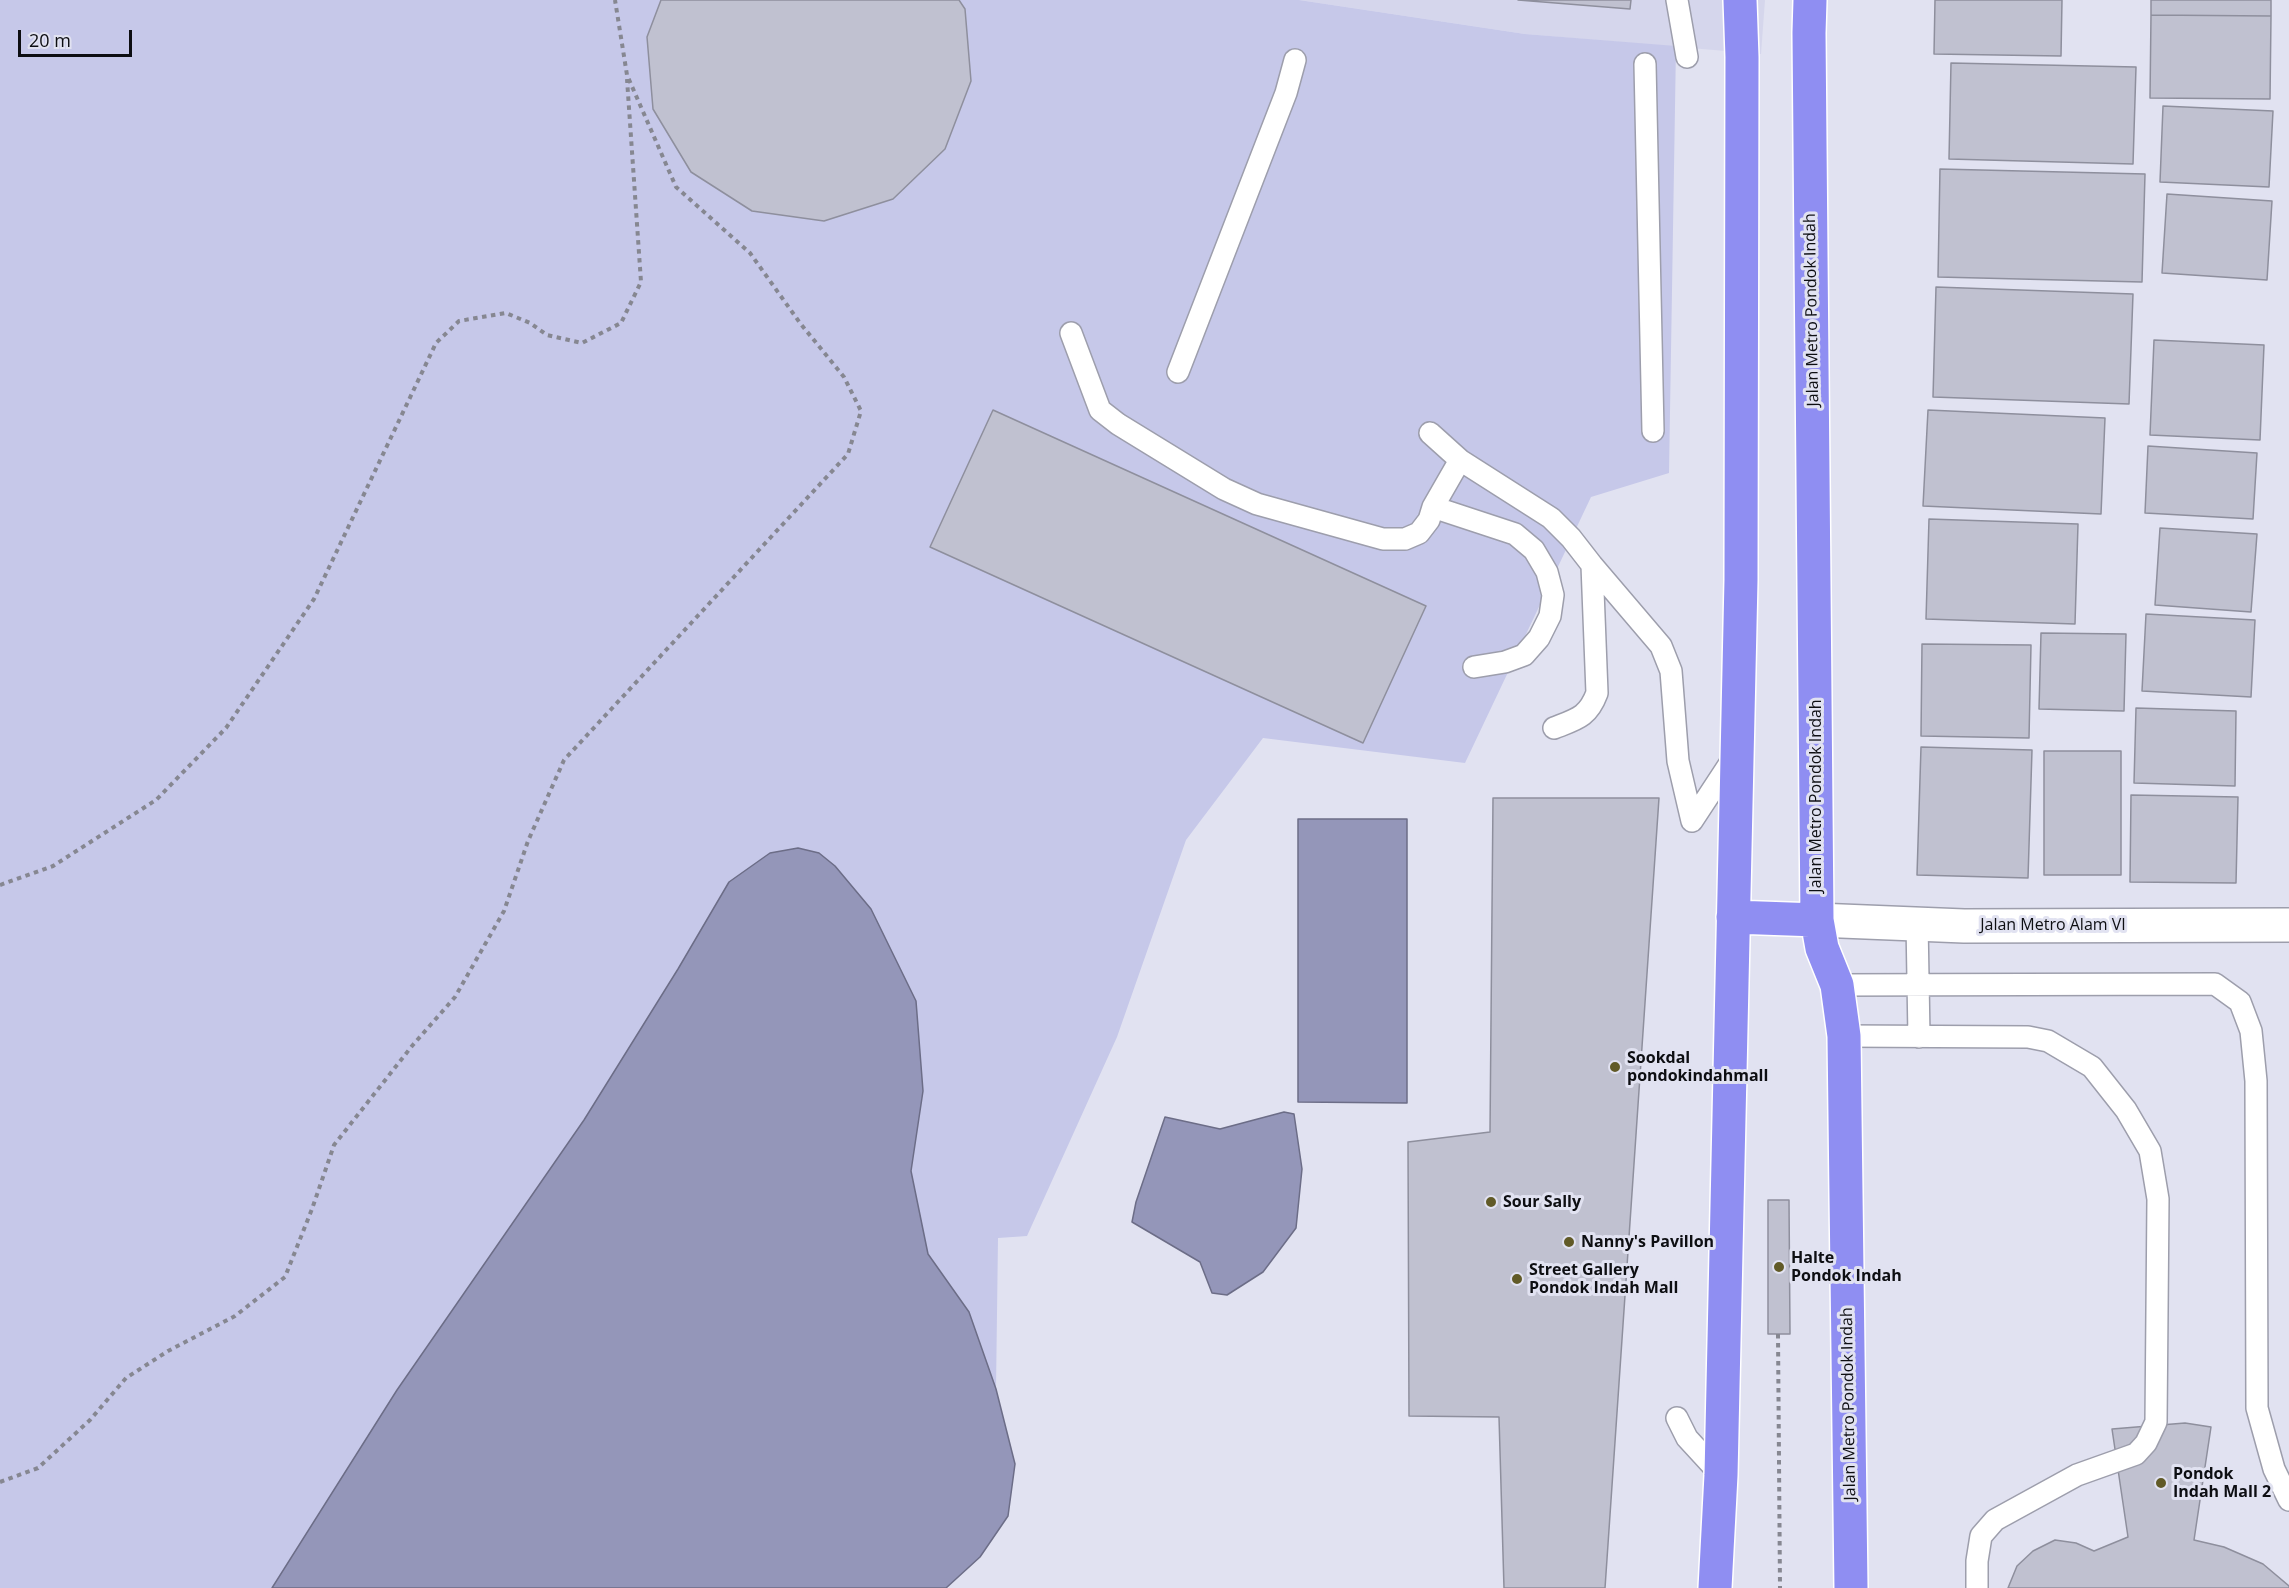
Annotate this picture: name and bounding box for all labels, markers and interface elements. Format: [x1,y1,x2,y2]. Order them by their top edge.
scale bar [21,18,135,56]
text: 20 m [29,28,71,52]
street label: Jalan Metro Pondok Indah [1801,213,1823,407]
street label: Jalan Metro Pondok Indah [1806,699,1826,893]
street label: Jalan Metro Alam VI [1980,915,2126,935]
place label: Sookdal pondokindahmall [1627,1048,1768,1086]
marker: Sookdal pondokindahmall [1608,1060,1622,1074]
place label: Sour Sally [1503,1192,1581,1212]
marker: Sour Sally [1484,1195,1498,1209]
place label: Nanny's Pavillon [1581,1232,1714,1252]
marker: Nanny's Pavillon [1562,1235,1576,1249]
place label: Halte Pondok Indah [1791,1248,1902,1286]
place label: Street Gallery Pondok Indah Mall [1529,1260,1678,1298]
marker: Halte Pondok Indah [1772,1260,1786,1274]
marker: Street Gallery Pondok Indah Mall [1510,1272,1524,1286]
street label: Jalan Metro Pondok Indah [1838,1307,1860,1501]
place label: Pondok Indah Mall 2 [2173,1464,2271,1502]
marker: Pondok Indah Mall 2 [2154,1476,2168,1490]

